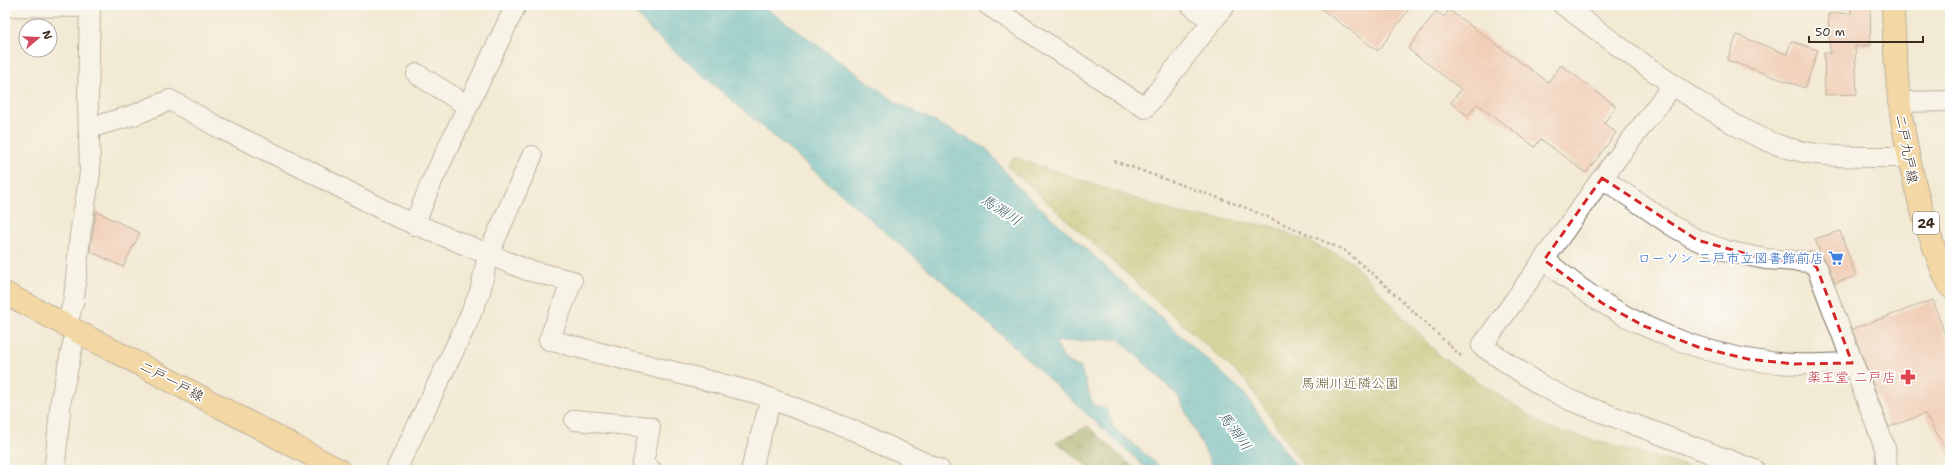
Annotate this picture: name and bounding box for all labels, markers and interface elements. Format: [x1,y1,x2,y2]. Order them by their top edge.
north arrow [18,18,58,58]
scale bar [1809,18,1923,44]
text: 50 m [1815,24,1845,40]
text: N [38,28,56,42]
street label: 二戸九戸線 [1891,113,1923,185]
water label: 馬淵川 [977,189,1025,231]
road number: 24 [1913,212,1939,234]
place label: ローソン 二戸市立図書館前店 [1637,249,1824,267]
supermarket icon: ローソン 二戸市立図書館前店 [1827,249,1845,267]
street label: 二戸一戸線 [137,357,207,405]
place label: 薬王堂 二戸店 [1807,368,1896,386]
pharmacy icon: 薬王堂 二戸店 [1899,368,1917,386]
park label: 馬淵川近隣公園 [1301,374,1399,392]
water label: 馬淵川 [1214,407,1256,455]

